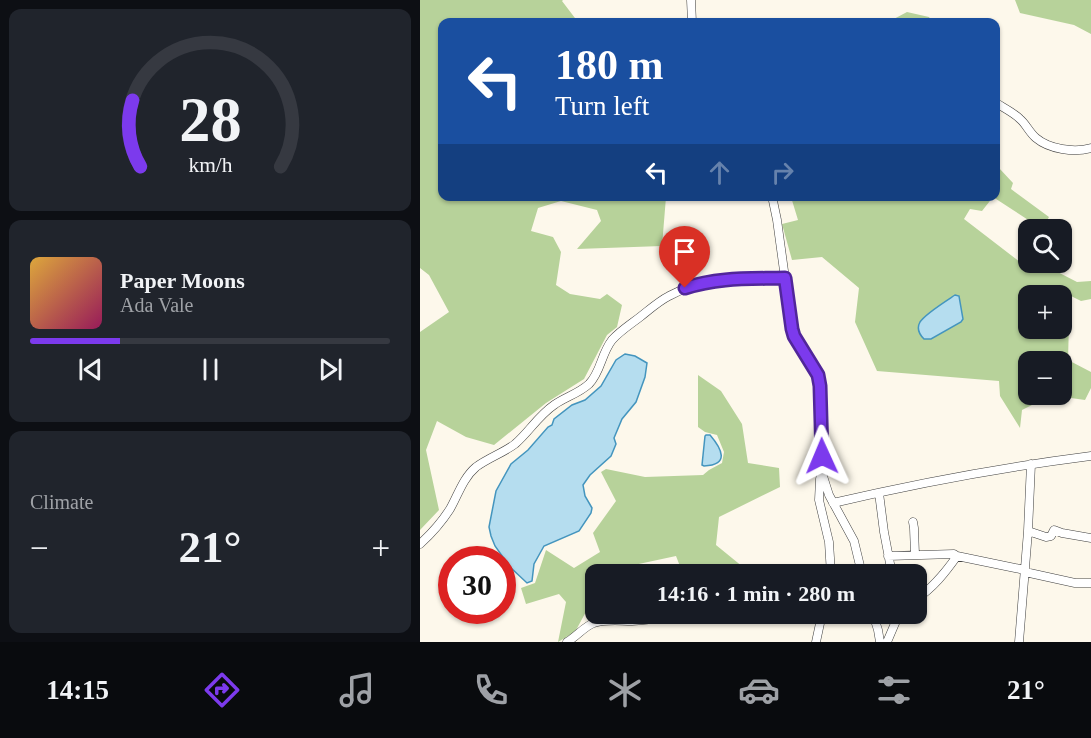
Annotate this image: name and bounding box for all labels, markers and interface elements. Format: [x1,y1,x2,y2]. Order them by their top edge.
icon: left [456,42,534,120]
text: 180 m [555,42,664,88]
text: 28 [179,85,241,154]
text: Turn left [555,91,649,121]
text: km/h [188,153,232,177]
icon: left [640,156,673,189]
icon: ahead [703,156,736,189]
icon: right [766,156,799,189]
map controls [1018,219,1072,405]
button: search [1018,219,1072,273]
pin [659,226,710,288]
icon: arrive [668,235,701,268]
text: Paper Moons [120,268,245,293]
button: + [1018,285,1072,339]
text: Ada Vale [120,294,194,316]
button: − [1018,351,1072,405]
icon: previous [74,353,107,386]
icon: pause [194,353,227,386]
icon: next [314,353,347,386]
position arrow [790,424,854,488]
text: Climate [30,491,93,513]
text: 21° [179,522,242,572]
text: − [30,530,49,566]
text: + [371,530,390,566]
speed limit sign: 30 [438,546,516,624]
text: 14:16 · 1 min · 280 m [657,581,855,606]
icon: directions [201,669,243,711]
icon: music [336,669,378,711]
icon: phone [470,669,512,711]
icon: climate [604,669,646,711]
icon: car [738,669,780,711]
icon: filters [873,669,915,711]
text: 14:15 [46,675,109,705]
text: 21° [1007,675,1045,705]

